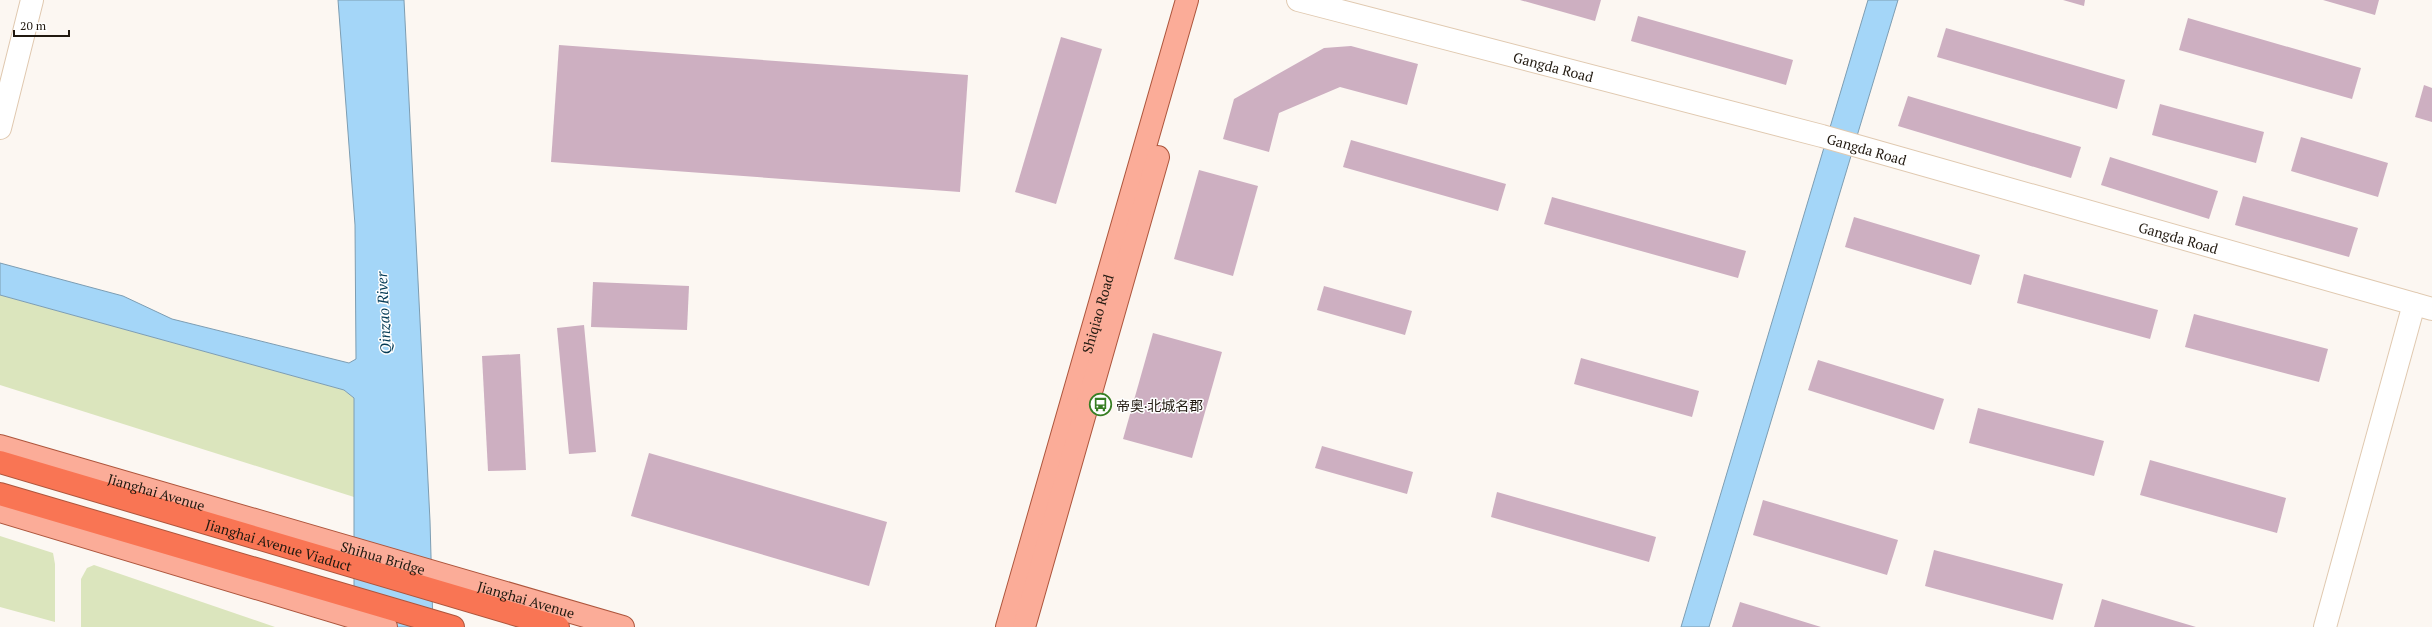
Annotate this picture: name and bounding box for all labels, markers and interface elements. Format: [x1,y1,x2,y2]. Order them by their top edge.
scale bar [14,12,69,38]
text: 20 m [20,18,47,33]
street label: Gangda Road [1511,47,1596,86]
street label: Gangda Road [1825,128,1909,169]
street label: Gangda Road [2137,217,2221,258]
water label: Qinzao River [371,270,395,355]
street label: Shiqiao Road [1077,272,1117,355]
bus stop icon: 帝奥·北城名郡 [1087,392,1113,418]
place label: 帝奥·北城名郡 [1116,396,1203,415]
street label: Jianghai Avenue [106,468,207,515]
street label: Jianghai Avenue Viaduct [204,514,355,575]
street label: Shihua Bridge [339,536,428,579]
street label: Jianghai Avenue [475,576,577,622]

